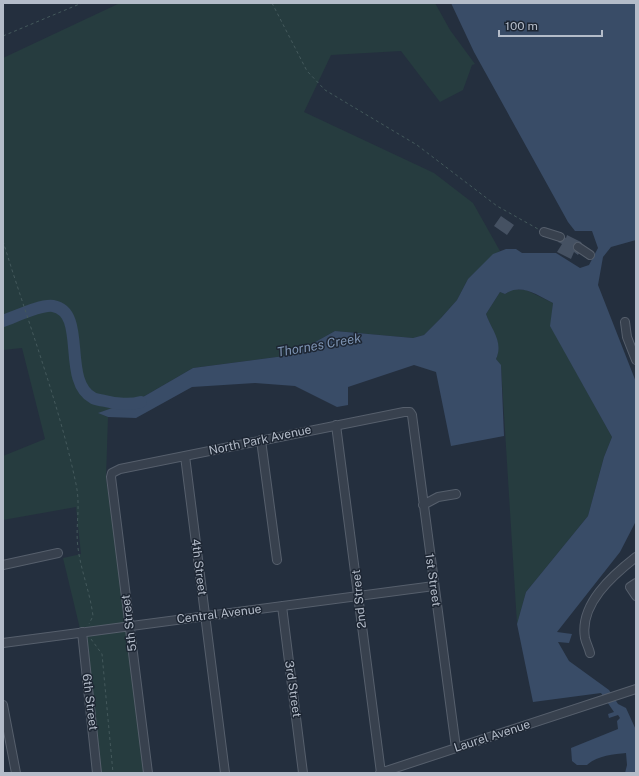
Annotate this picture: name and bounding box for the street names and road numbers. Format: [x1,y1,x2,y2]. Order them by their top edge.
street label: North Park Avenue [207,422,313,458]
street label: 4th Street [189,538,209,597]
street label: 1st Street [422,553,444,608]
street label: 2nd Street [349,569,369,629]
street label: 5th Street [119,593,139,652]
street label: Central Avenue [176,602,262,626]
street label: 3rd Street [282,660,304,719]
street label: 6th Street [80,673,100,731]
street label: Laurel Avenue [452,717,532,755]

